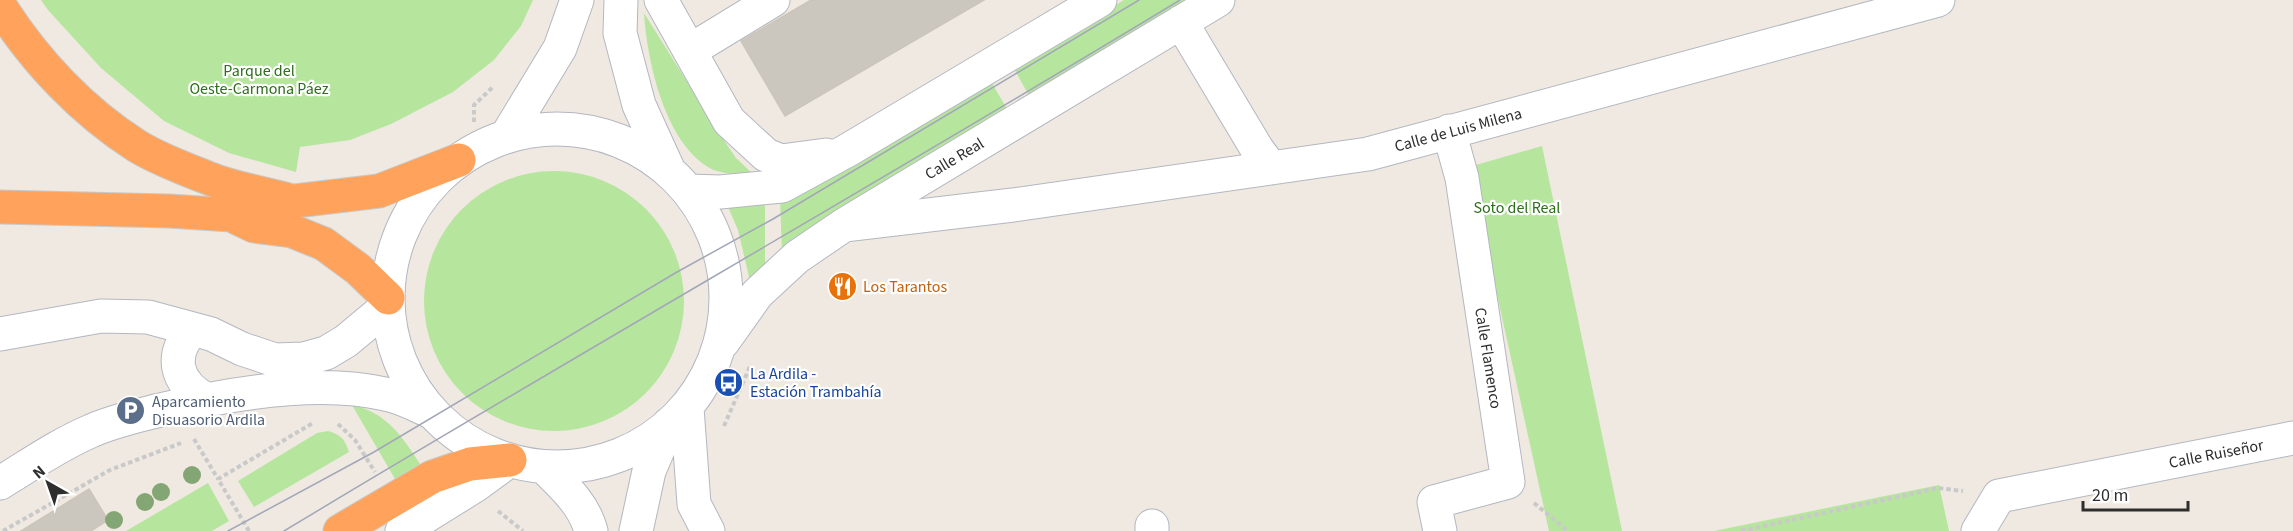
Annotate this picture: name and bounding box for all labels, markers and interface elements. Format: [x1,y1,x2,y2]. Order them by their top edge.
park label: Parque del Oeste-Carmona Páez [189,60,329,100]
street label: Calle de Luis Milena [1392,102,1524,158]
street label: Calle Real [921,133,988,185]
park label: Soto del Real [1474,197,1560,219]
restaurant icon: Los Tarantos [826,270,858,302]
place label: Los Tarantos [863,276,947,298]
street label: Calle Flamenco [1469,306,1507,410]
place label: La Ardila - Estación Trambahía [750,363,882,403]
bus stop icon: La Ardila - Estación Trambahía [713,366,745,398]
place label: Aparcamiento Disuasorio Ardila [152,391,265,431]
parking icon: Aparcamiento Disuasorio Ardila [115,394,147,426]
street label: Calle Ruiseñor [2167,434,2266,474]
north arrow [18,453,78,513]
text: N [28,460,50,484]
scale bar [2083,474,2188,512]
text: 20 m [2092,483,2128,508]

